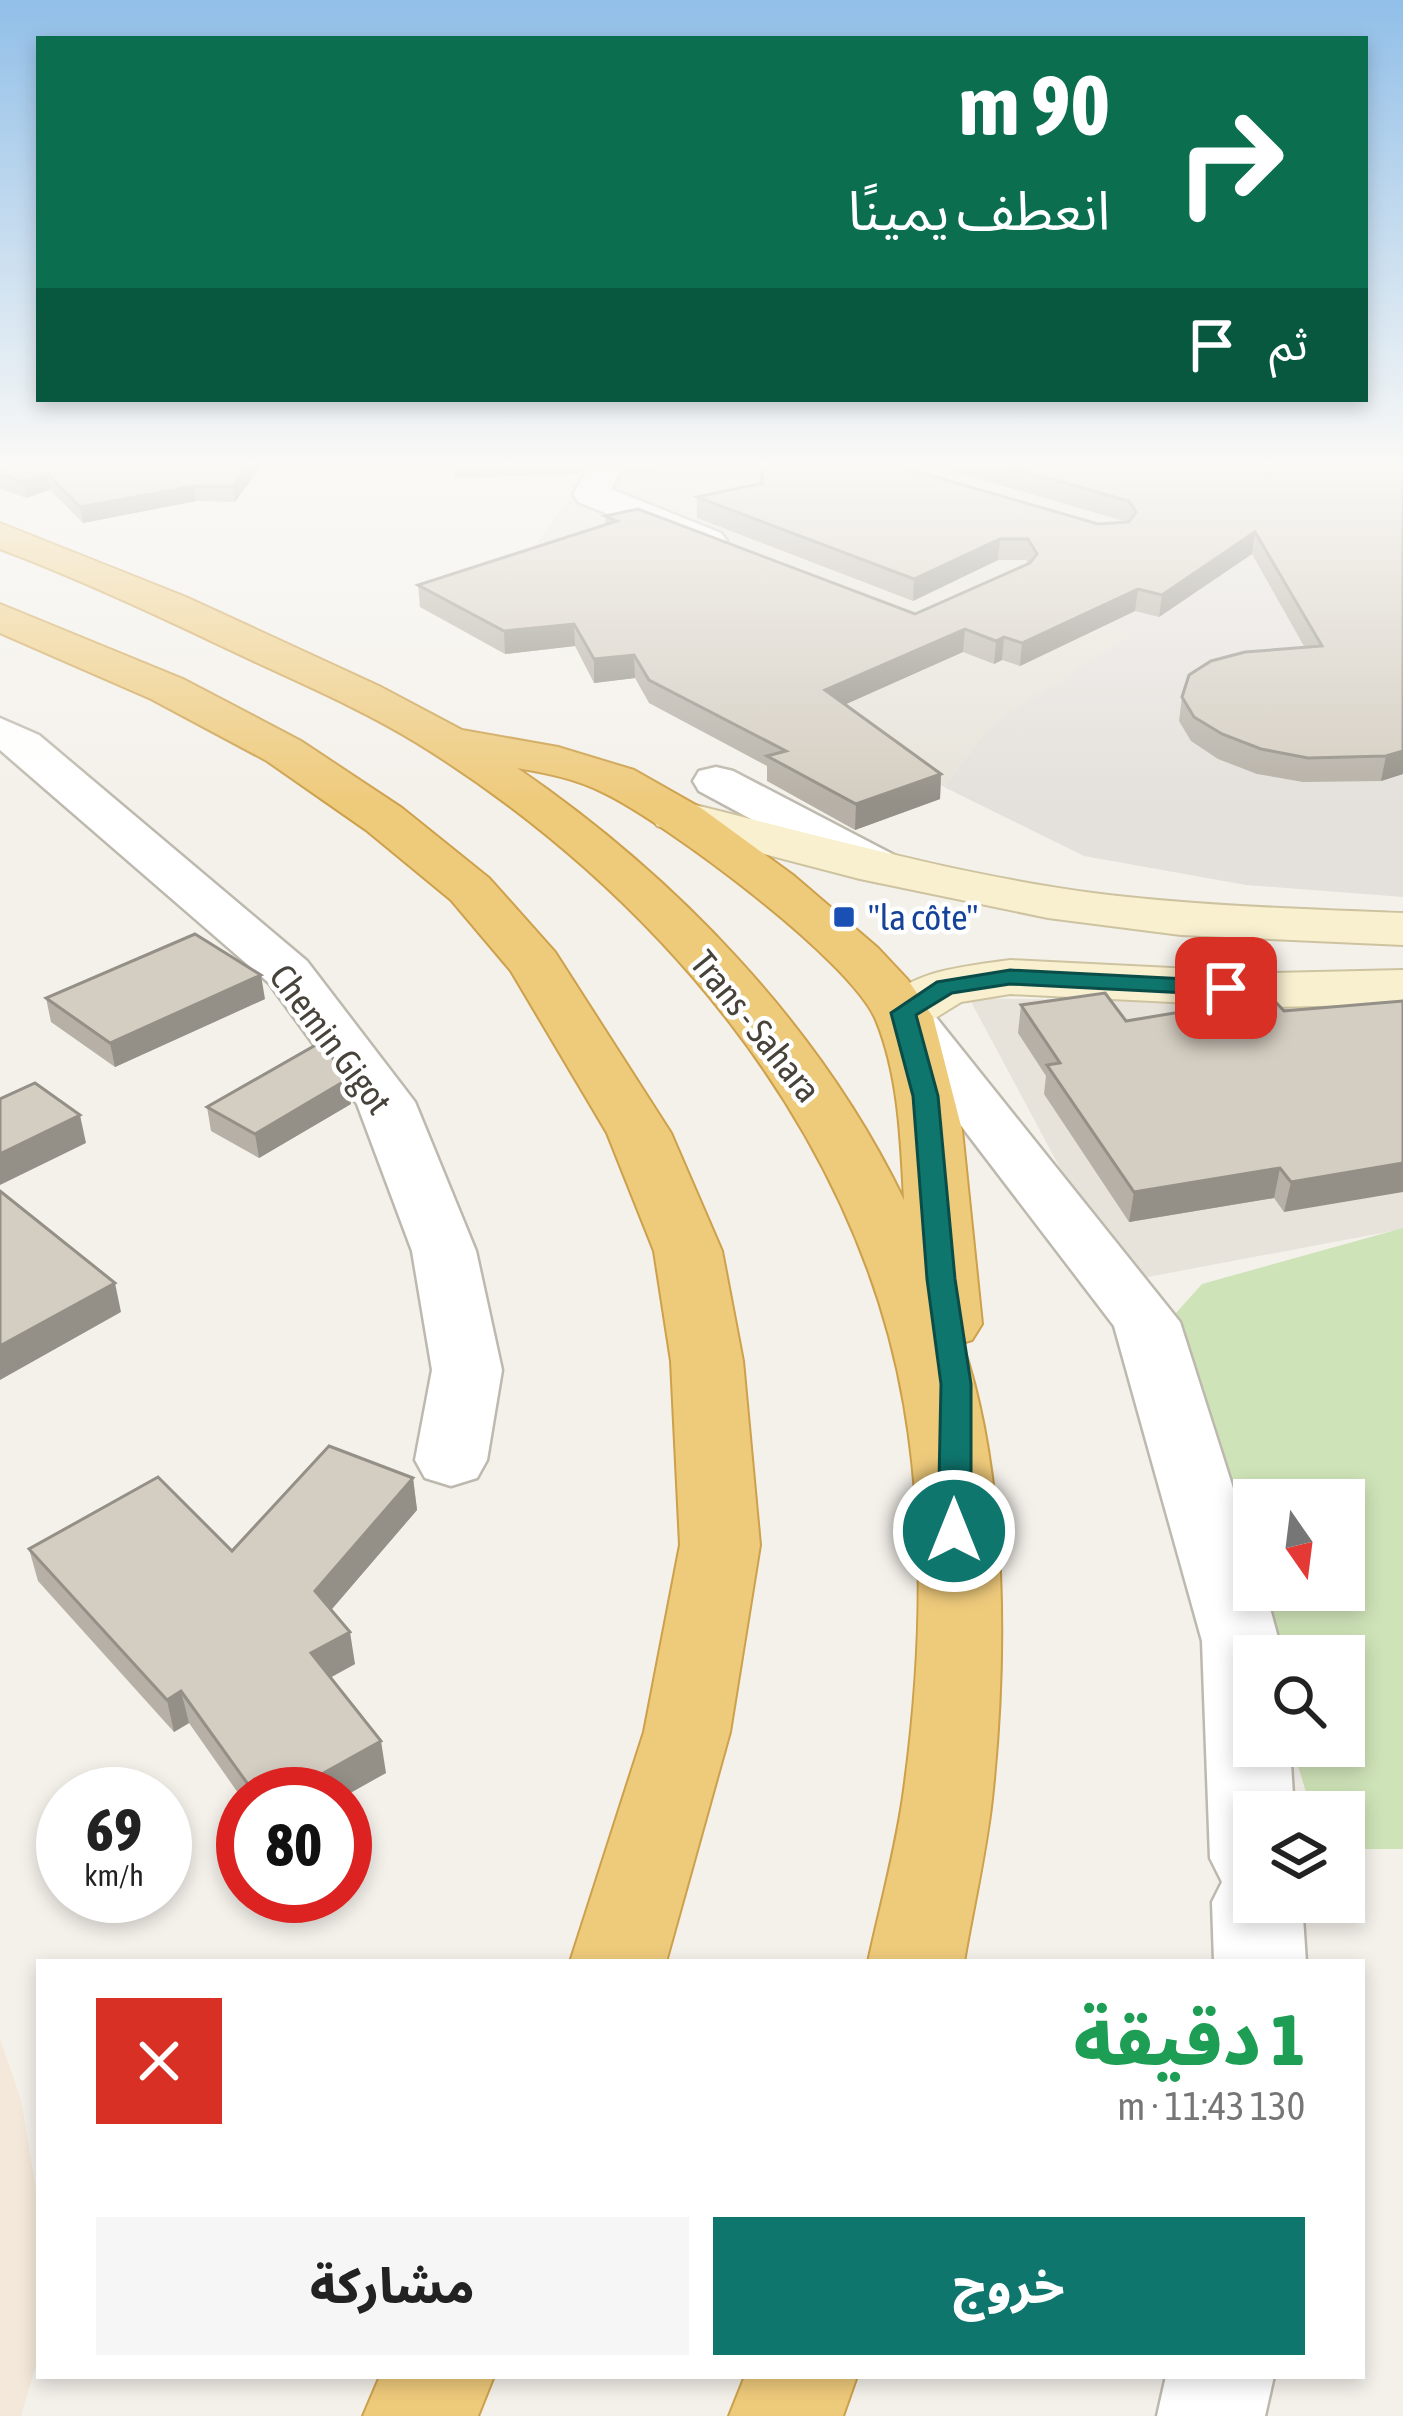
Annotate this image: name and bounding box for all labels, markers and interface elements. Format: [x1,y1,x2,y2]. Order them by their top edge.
text: 90 m [959,57,1110,153]
icon: right [1152,84,1308,240]
text: انعطف يمينًا [848,180,1110,241]
icon: arrive [1179,312,1245,378]
text: ثم [1269,318,1308,370]
place label: "la côte" [868,896,978,938]
marker: "la côte" [831,904,857,930]
pin [1175,937,1277,1039]
street label: Trans - Sahara [682,942,830,1110]
icon: arrive [1193,955,1259,1021]
street label: Chemin Gigot [261,956,401,1122]
position arrow [891,1468,1017,1594]
north arrow [1233,1479,1365,1611]
map controls [1233,1479,1365,1923]
button: search [1233,1635,1365,1767]
speed limit sign: 80 [216,1767,372,1923]
button: layers [1233,1791,1365,1923]
text: 69 [86,1795,142,1864]
text: km/h [84,1858,144,1892]
button: close [96,1998,222,2124]
text: 1 دقيقة [1073,1998,1305,2080]
text: 130 m · 11:43 [1117,2084,1305,2128]
button: مشاركة [96,2217,689,2355]
button: خروج [713,2217,1305,2355]

